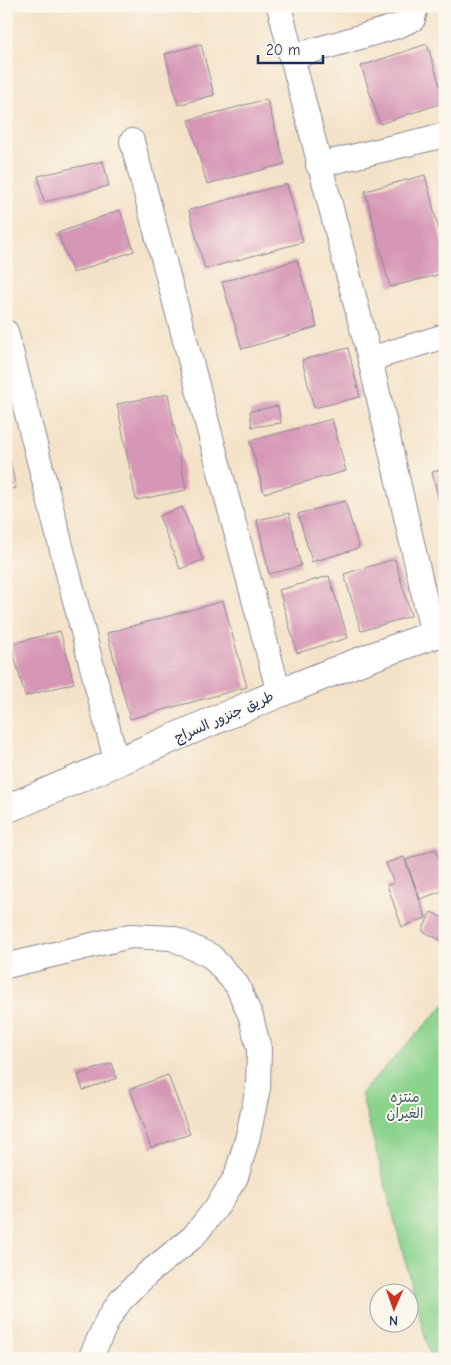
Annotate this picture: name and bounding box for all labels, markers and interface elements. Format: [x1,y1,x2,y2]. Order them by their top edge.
scale bar [258,32,324,64]
text: 20 m [266,41,300,59]
street label: طريق جنزور السراج [172,688,277,747]
park label: منتزه الغيران [387,1089,423,1122]
north arrow [368,1282,418,1332]
text: N [389,1312,398,1329]

